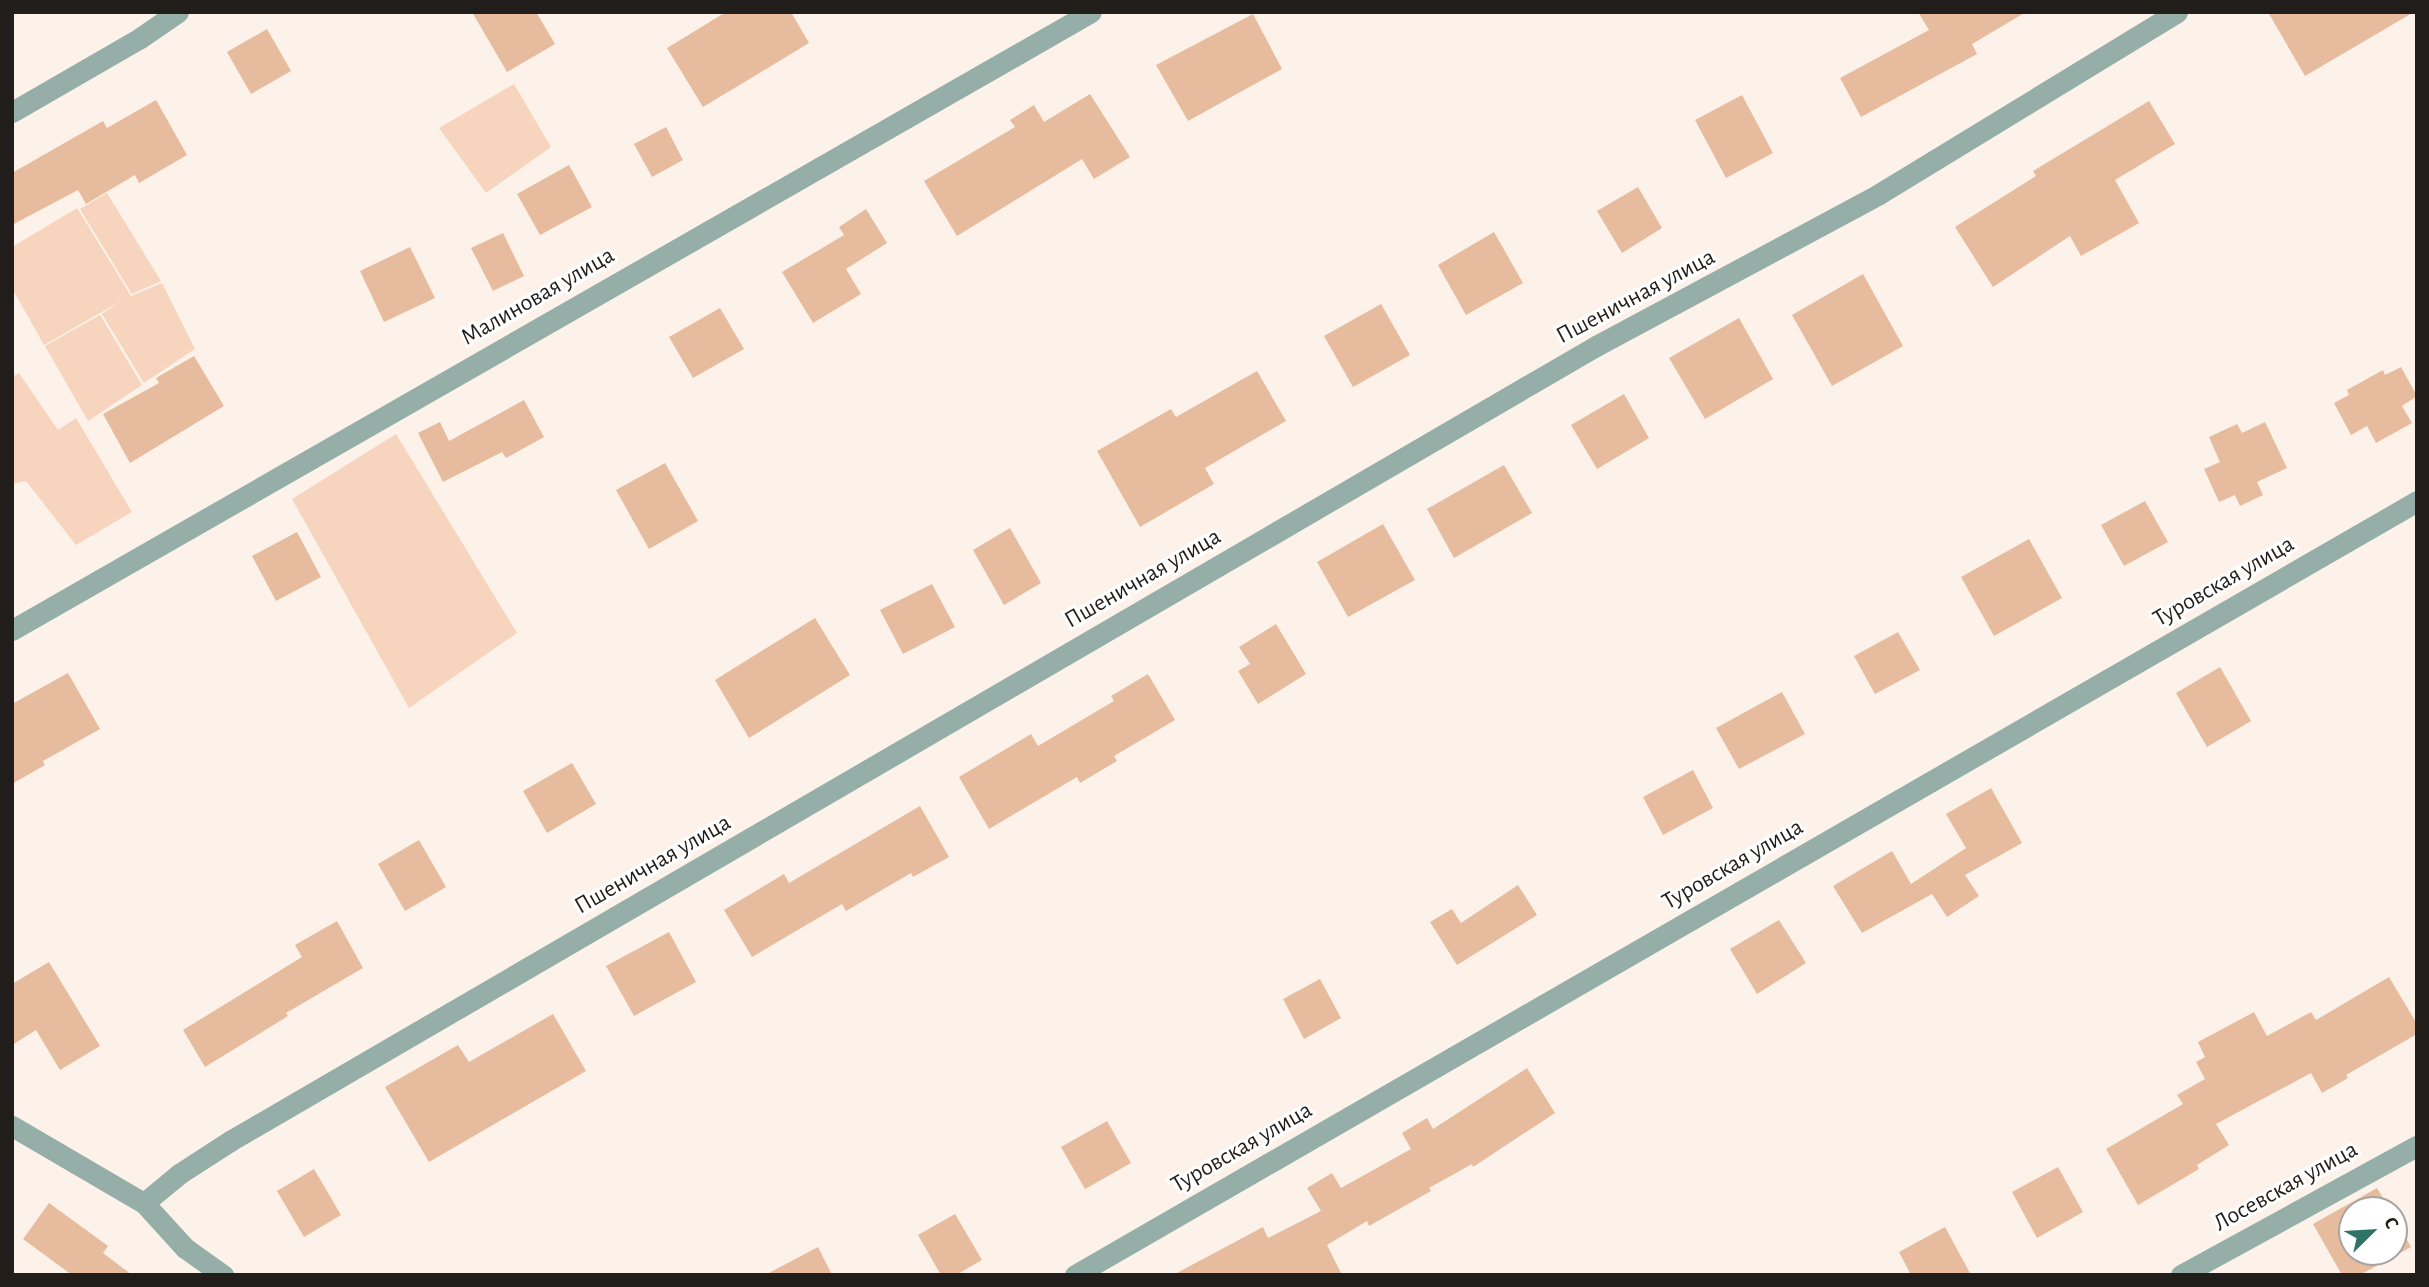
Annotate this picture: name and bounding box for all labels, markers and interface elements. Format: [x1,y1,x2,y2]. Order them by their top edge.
street label: Малиновая улица [456,241,620,353]
street label: Пшеничная улица [1552,243,1720,351]
street label: Пшеничная улица [1060,523,1226,635]
street label: Туровская улица [2149,530,2299,634]
street label: Пшеничная улица [570,809,736,921]
street label: Туровская улица [1658,813,1808,917]
street label: Туровская улица [1167,1096,1317,1200]
street label: Лосевская улица [2209,1136,2363,1238]
north arrow [2338,1196,2408,1266]
text: С [2380,1214,2402,1232]

